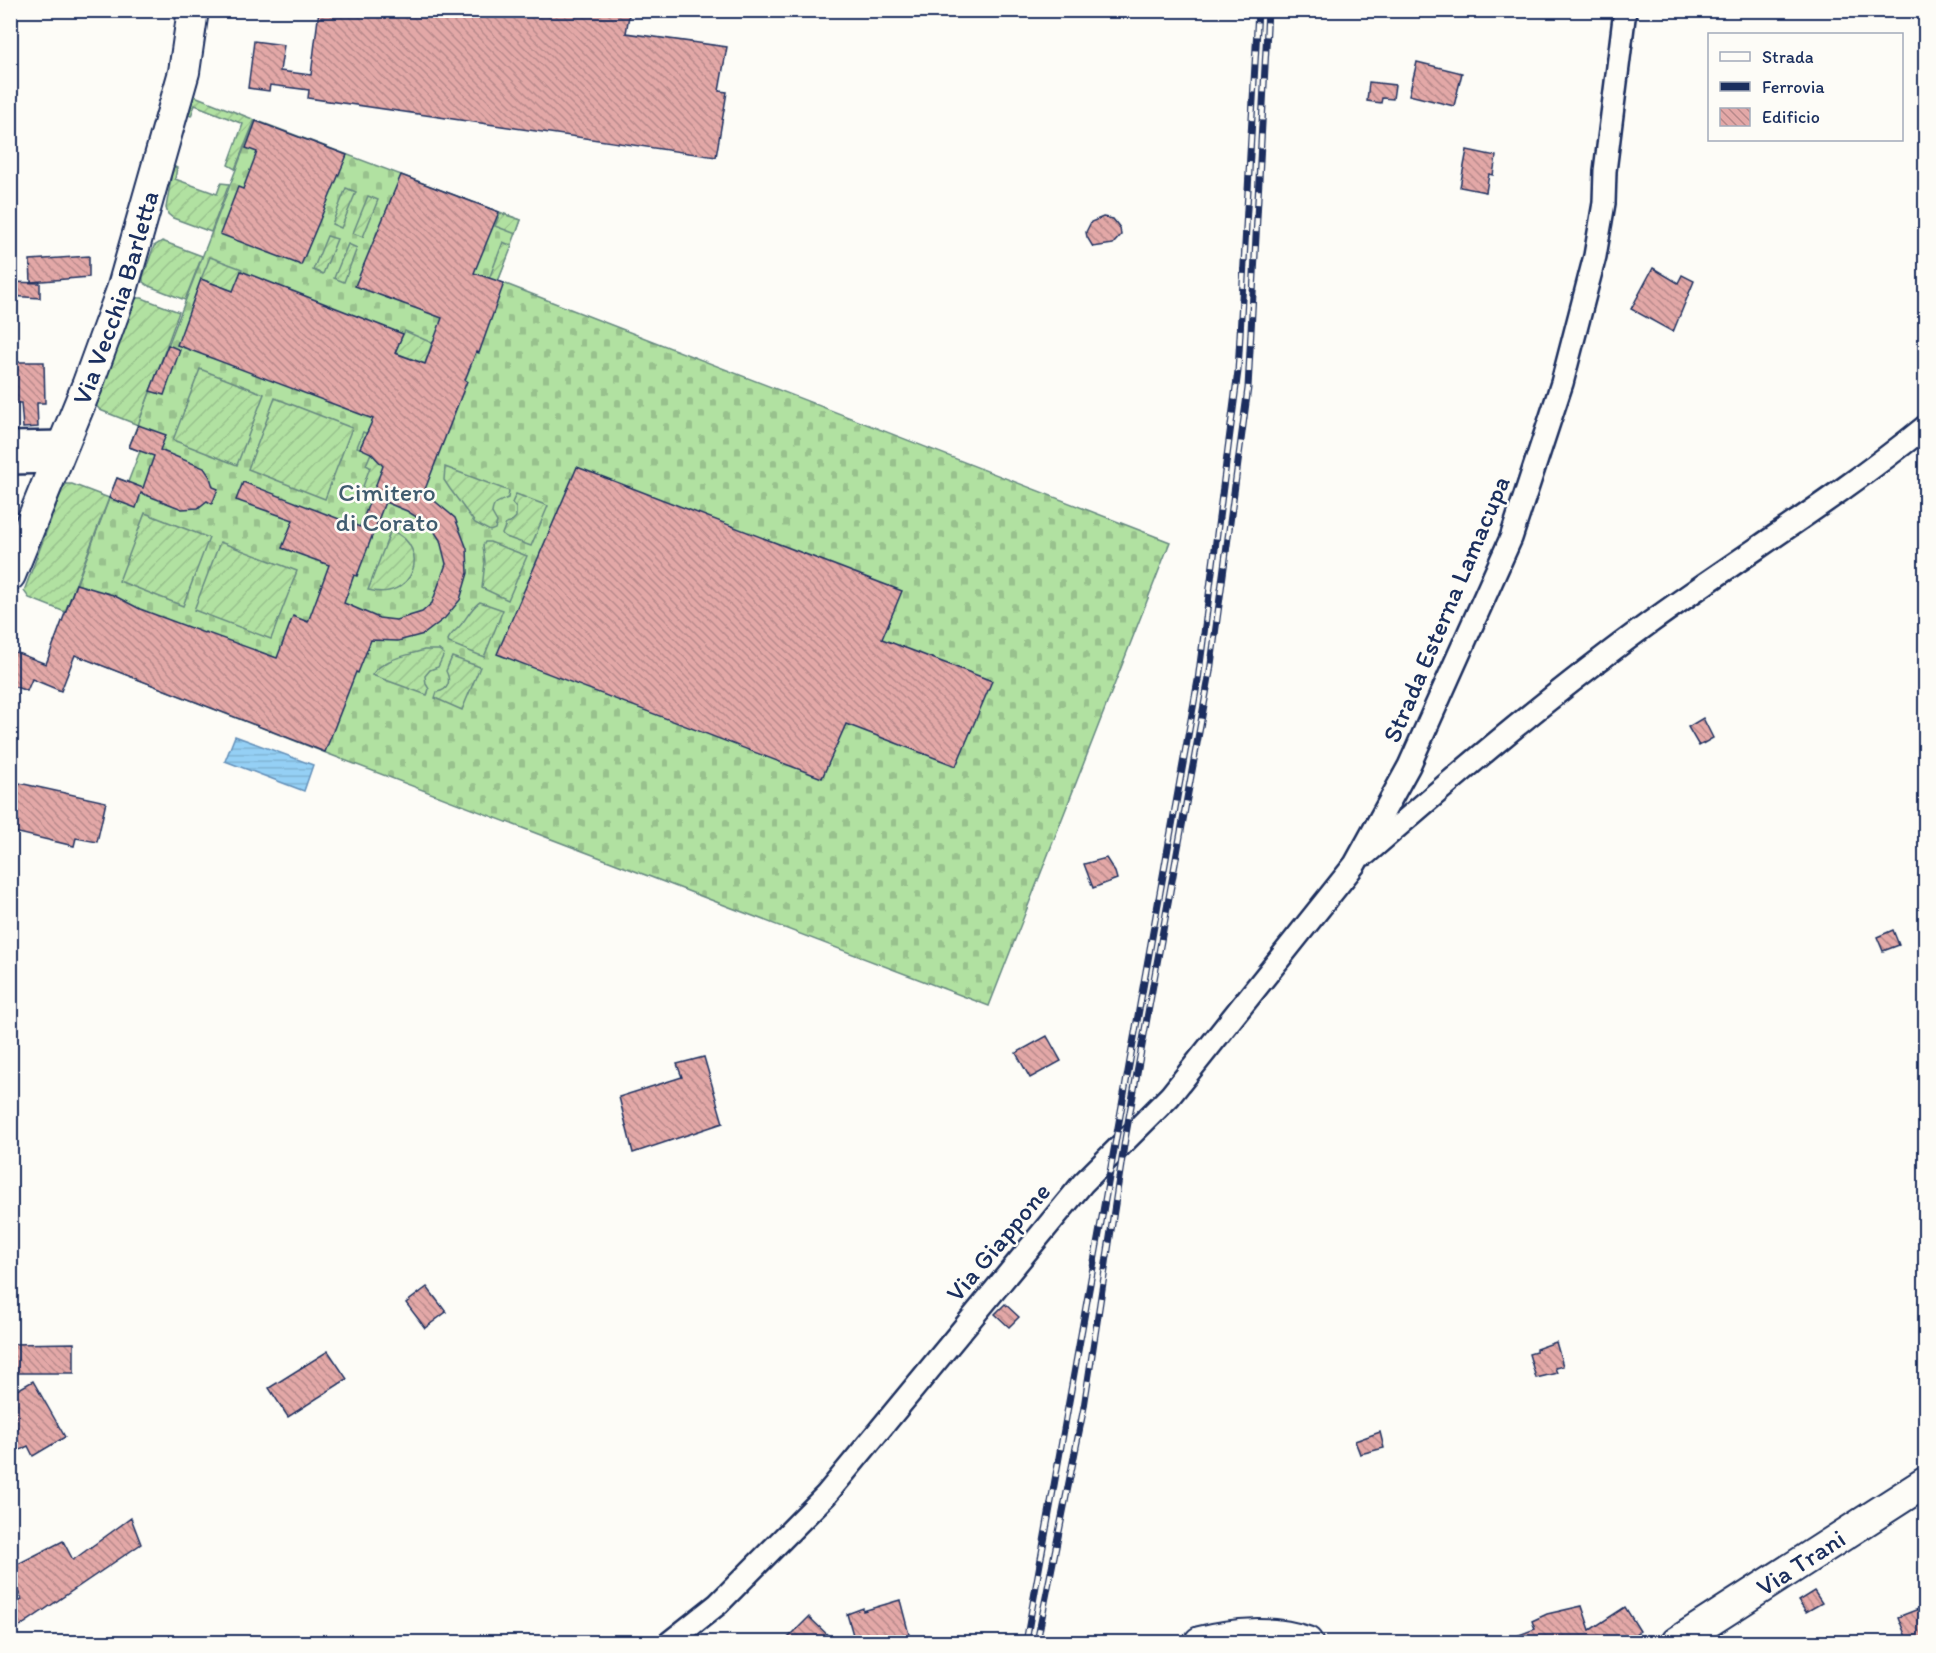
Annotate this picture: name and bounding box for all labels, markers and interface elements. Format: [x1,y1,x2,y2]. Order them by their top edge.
legend [1708,33,1903,141]
text: Strada [1762,46,1814,68]
text: Ferrovia [1762,76,1825,98]
text: Edificio [1762,106,1820,128]
street label: Via Vecchia Barletta [65,187,165,409]
street label: Strada Esterna Lamacupa [1375,471,1517,747]
park label: Cimitero di Corato [335,476,439,538]
street label: Via Giappone [939,1176,1057,1308]
street label: Via Trani [1750,1522,1851,1603]

